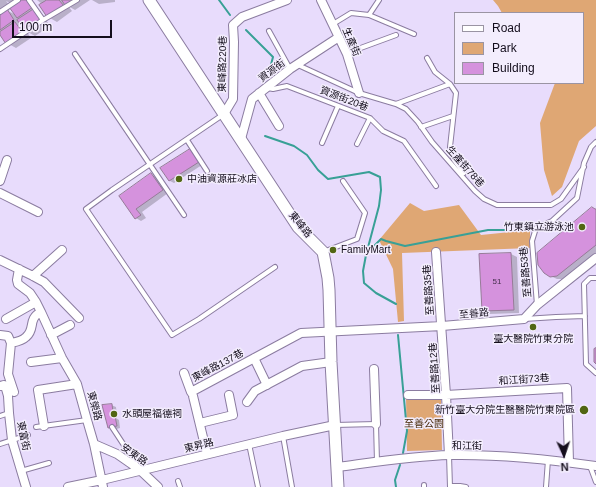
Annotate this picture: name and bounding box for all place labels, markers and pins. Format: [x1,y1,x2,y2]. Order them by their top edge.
place label: 中油資源莊冰店 [187,173,257,185]
marker: 中油資源莊冰店 [174,174,184,184]
place label: 竹東鎮立游泳池 [504,221,574,233]
marker: 竹東鎮立游泳池 [577,222,587,232]
place label: FamilyMart [341,244,390,256]
marker: FamilyMart [328,245,338,255]
marker: 臺大醫院竹東分院 [528,322,538,332]
place label: 臺大醫院竹東分院 [493,333,573,345]
place label: 新竹臺大分院生醫醫院竹東院區 [435,404,575,416]
marker: 新竹臺大分院生醫醫院竹東院區 [578,404,590,416]
place label: 水頭屋福德祠 [122,408,182,420]
marker: 水頭屋福德祠 [109,409,119,419]

